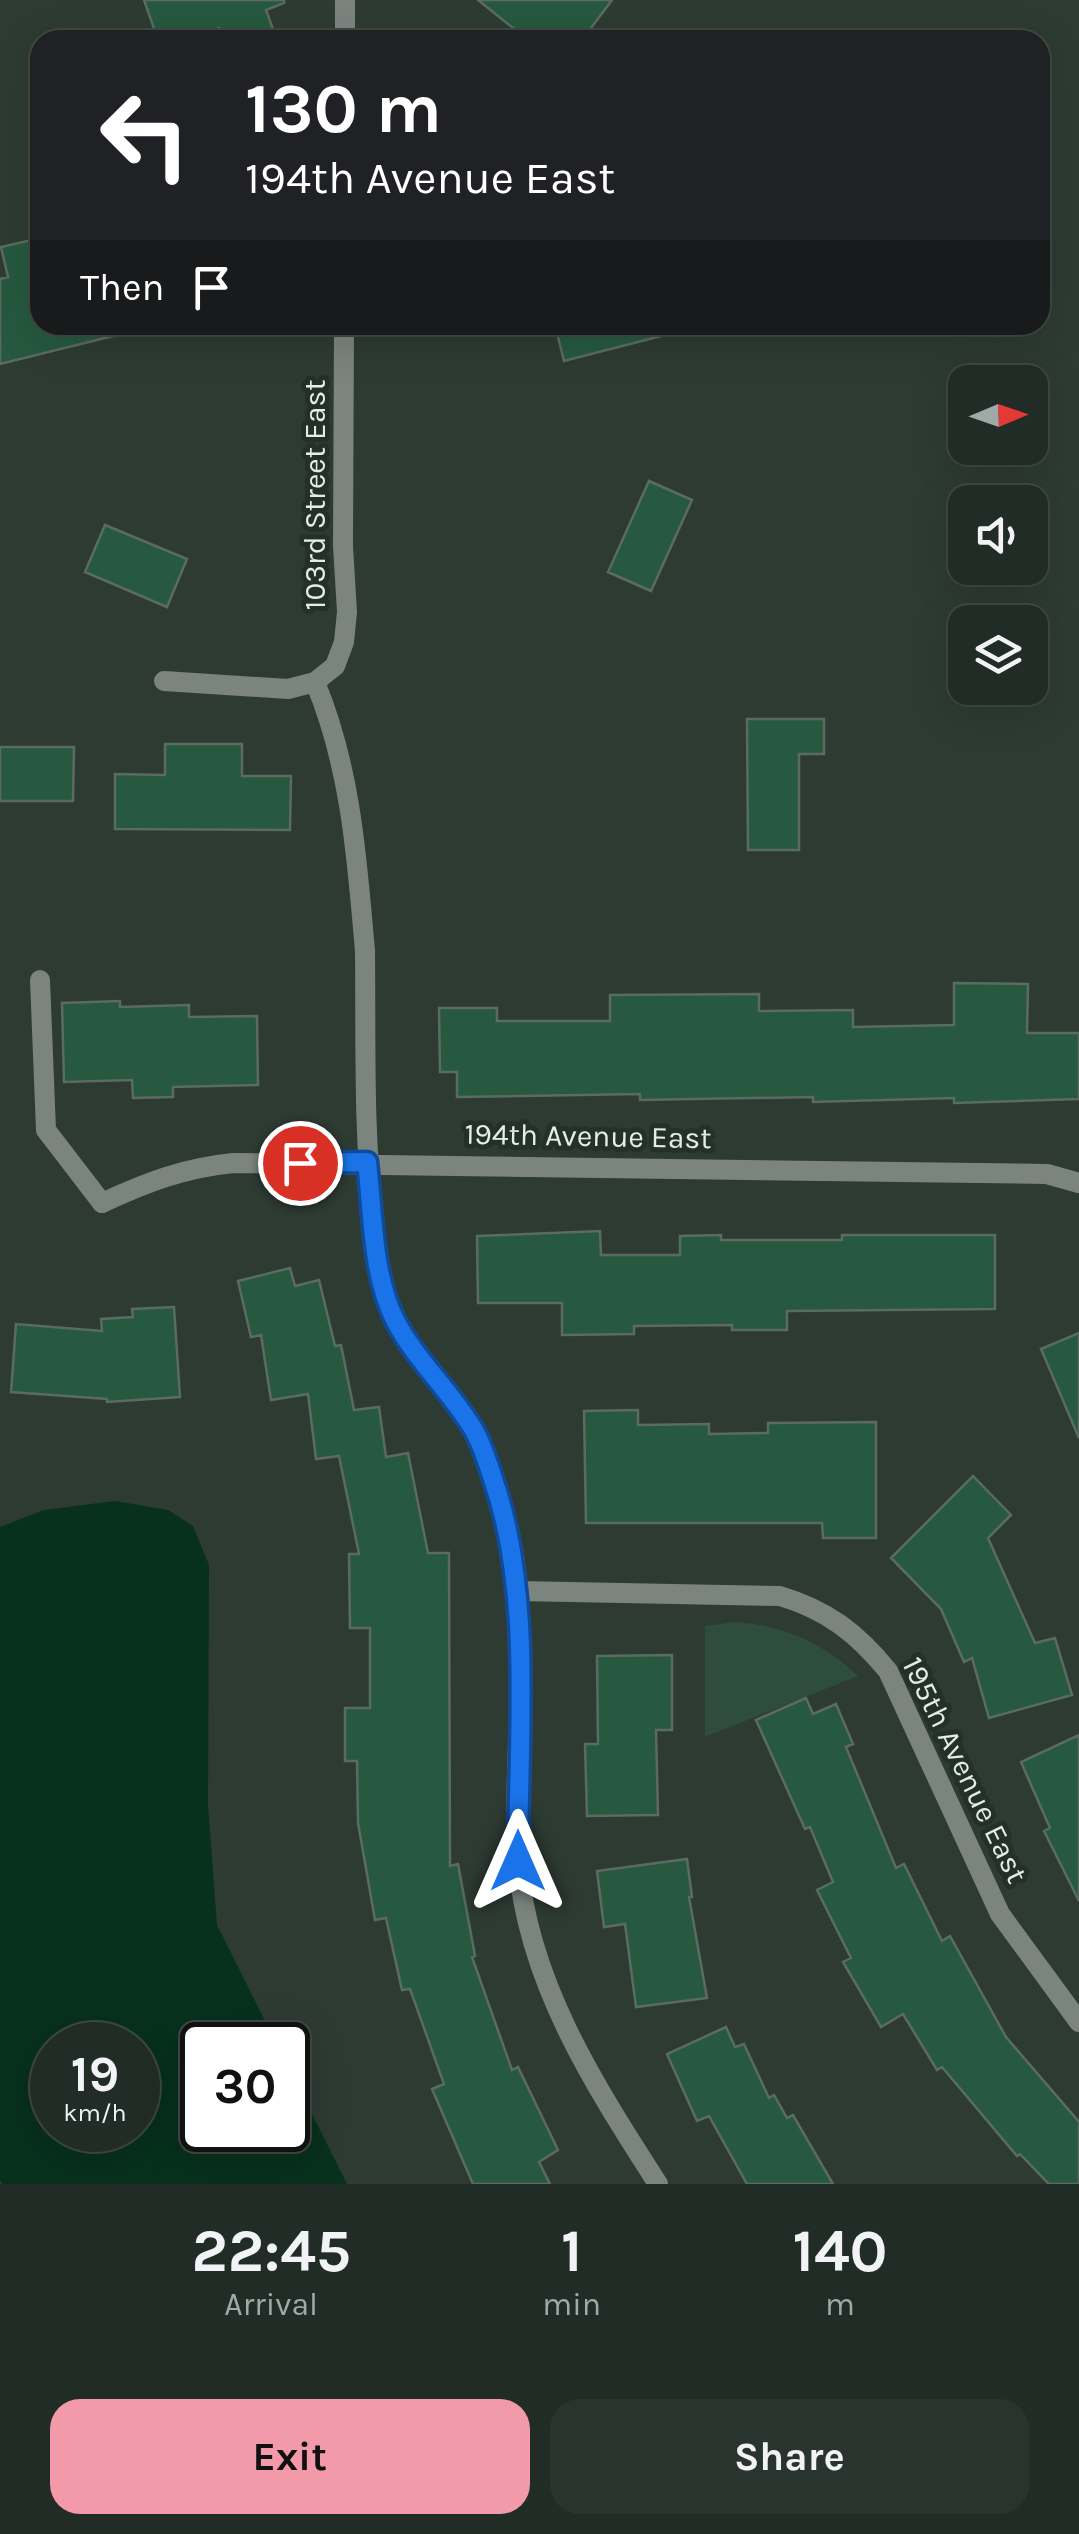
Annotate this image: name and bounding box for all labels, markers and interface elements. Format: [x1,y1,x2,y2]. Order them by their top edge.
text: 130 m [245,68,442,150]
icon: left [80,70,210,200]
text: 194th Avenue East [245,152,615,204]
icon: arrive [184,260,239,315]
text: Then [80,265,164,310]
north arrow [948,365,1048,465]
map controls [948,365,1048,705]
street label: 103rd Street East [297,379,333,611]
button: sound [948,485,1048,585]
button: layers [948,605,1048,705]
street label: 194th Avenue East [464,1116,712,1156]
pin [258,1121,343,1206]
icon: arrive [273,1136,328,1191]
street label: 195th Avenue East [895,1651,1035,1889]
position arrow [466,1809,570,1913]
speed limit sign: 30 [180,2022,310,2152]
text: 19 [71,2045,119,2104]
text: km/h [63,2098,127,2127]
text: 22:45 [191,2216,351,2286]
text: 1 [561,2216,582,2286]
text: 140 [793,2216,888,2286]
text: Arrival [224,2286,318,2323]
text: min [542,2286,601,2323]
text: m [825,2286,855,2323]
button: Exit [50,2399,530,2514]
button: Share [550,2399,1029,2514]

